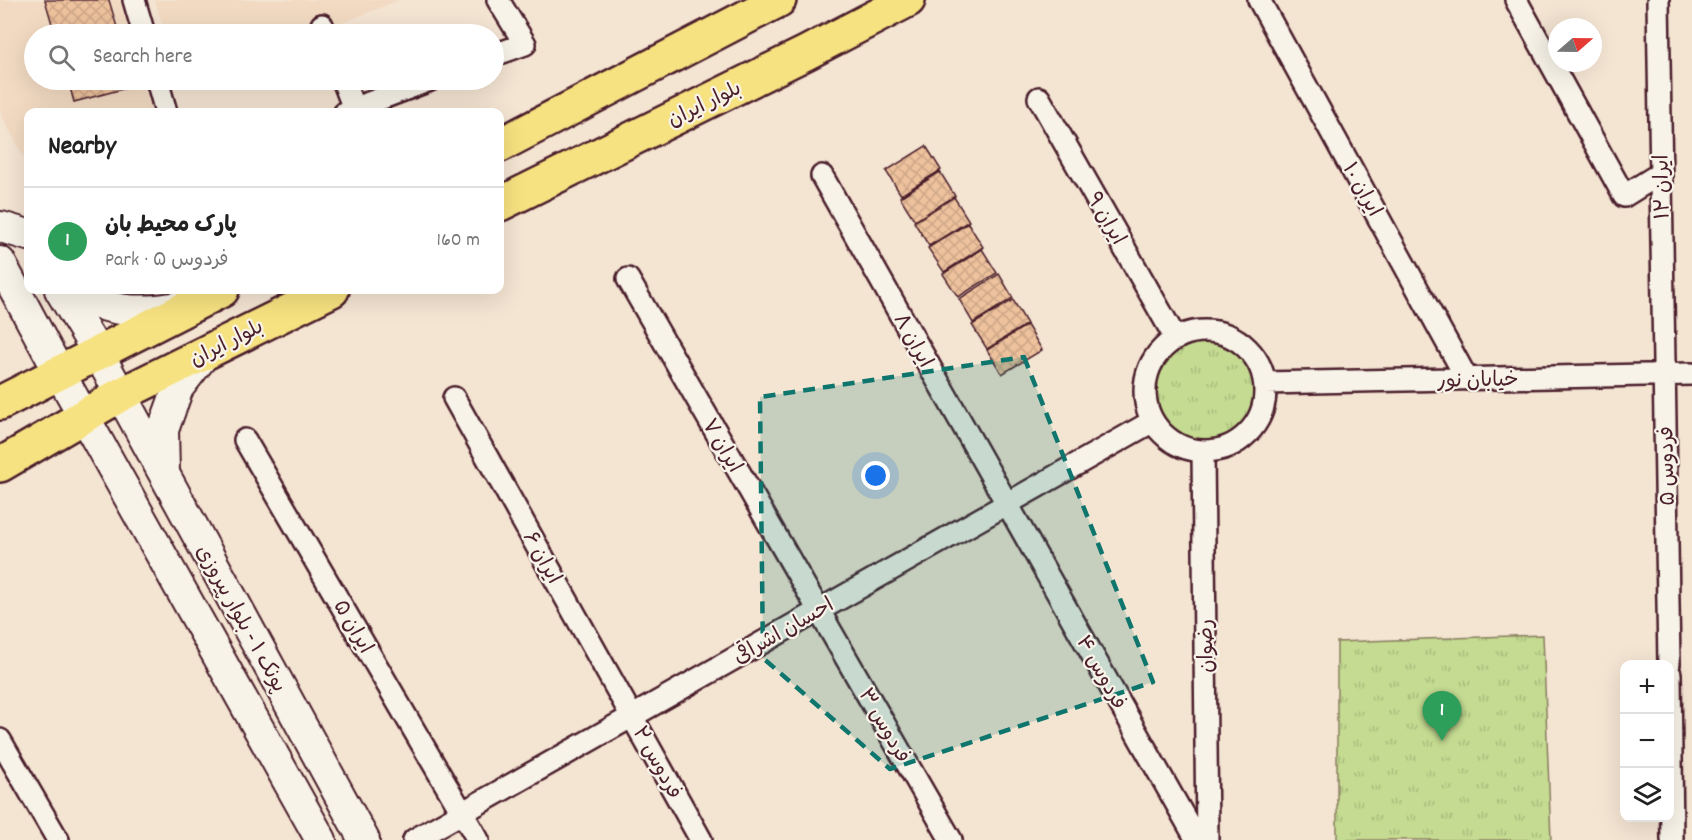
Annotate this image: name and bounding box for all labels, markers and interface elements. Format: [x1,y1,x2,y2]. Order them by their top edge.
north arrow [1548,18,1602,72]
search box [24,24,504,90]
icon: search [45,41,78,74]
text: Search here [93,42,192,73]
street label: بلوار ایران [663,75,747,136]
text: Nearby [48,129,116,166]
street label: ایران ۱۲ [1648,154,1680,220]
street label: ایران ۱۰ [1333,158,1388,223]
street label: ایران ۹ [1077,187,1132,252]
text: پارک محیط بان [105,211,237,242]
text: 1 [65,227,70,255]
text: 160 m [437,227,480,255]
text: Park · فردوس ۵ [105,247,229,275]
street label: ایران ۸ [884,309,939,374]
street label: بلوار ایران [185,313,269,376]
street label: خیابان نور [1436,366,1519,398]
street label: ایران ۷ [693,414,748,479]
street label: فردوس ۵ [1653,426,1685,506]
your location [861,461,890,490]
street label: ایران ۶ [514,527,567,590]
street label: پونک ۱ - بلوار پیروزی [186,540,292,699]
street label: احسان اشراقی [728,591,840,674]
street label: ایران ۵ [324,595,379,660]
street label: رضوان [1193,619,1223,673]
street label: فردوس ۴ [1067,631,1132,716]
map controls [1620,660,1674,822]
button: + [1620,660,1674,714]
street label: فردوس ۳ [849,683,916,770]
pin: 1 [1422,692,1462,741]
button: − [1620,714,1674,768]
street label: فردوس ۲ [623,722,688,805]
button: layers [1620,768,1674,822]

